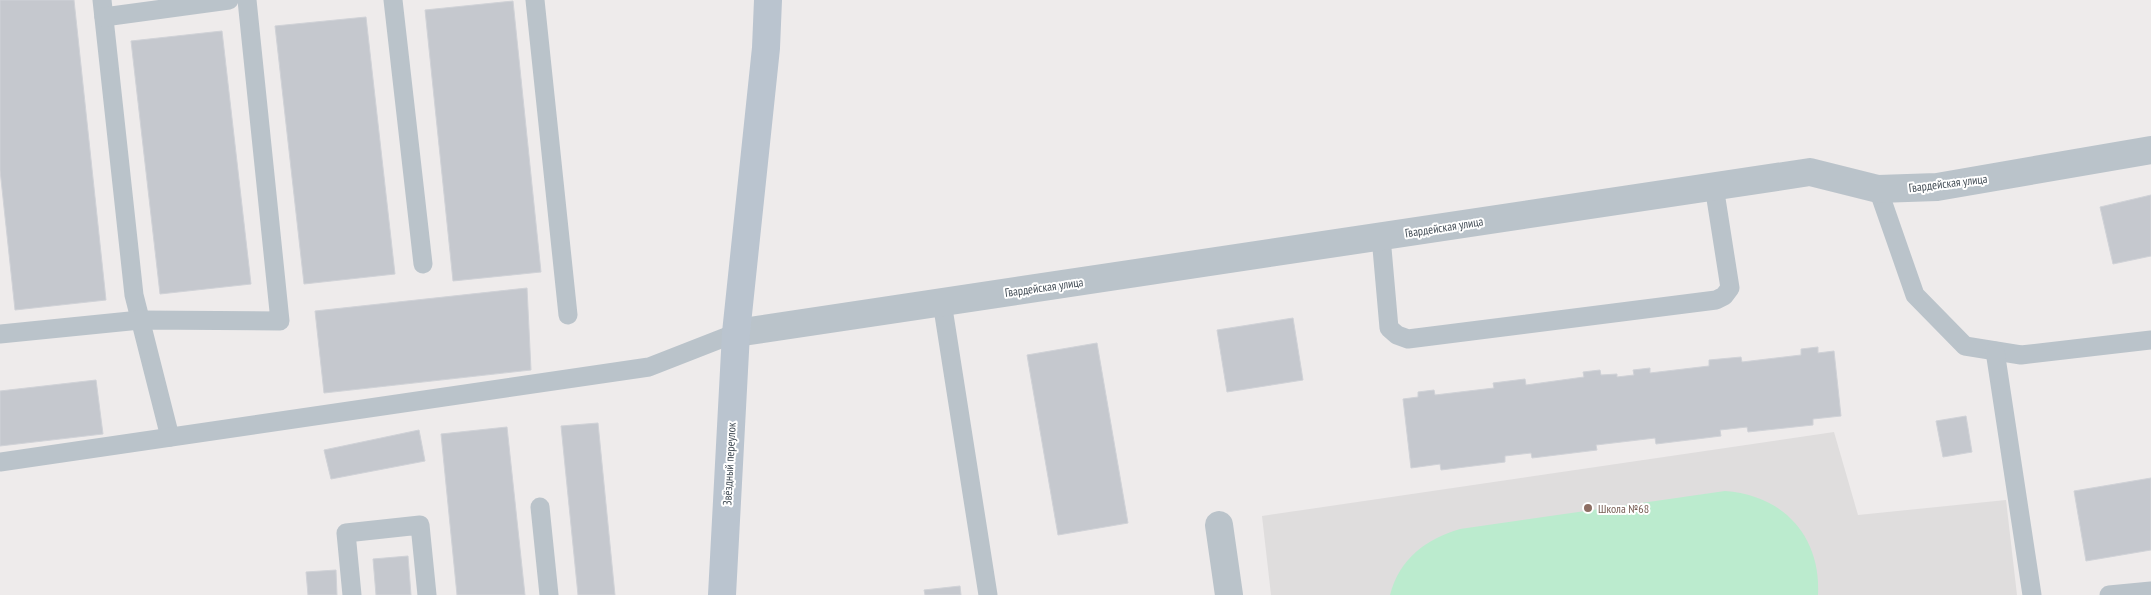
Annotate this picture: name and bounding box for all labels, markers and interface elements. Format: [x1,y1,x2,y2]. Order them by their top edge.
street label: Гвардейская улица [1908,171,1988,195]
street label: Гвардейская улица [1404,213,1484,241]
street label: Гвардейская улица [1004,274,1084,300]
street label: Звёздный переулок [719,422,739,506]
place label: Школа №68 [1598,501,1649,516]
marker: Школа №68 [1582,502,1594,514]

